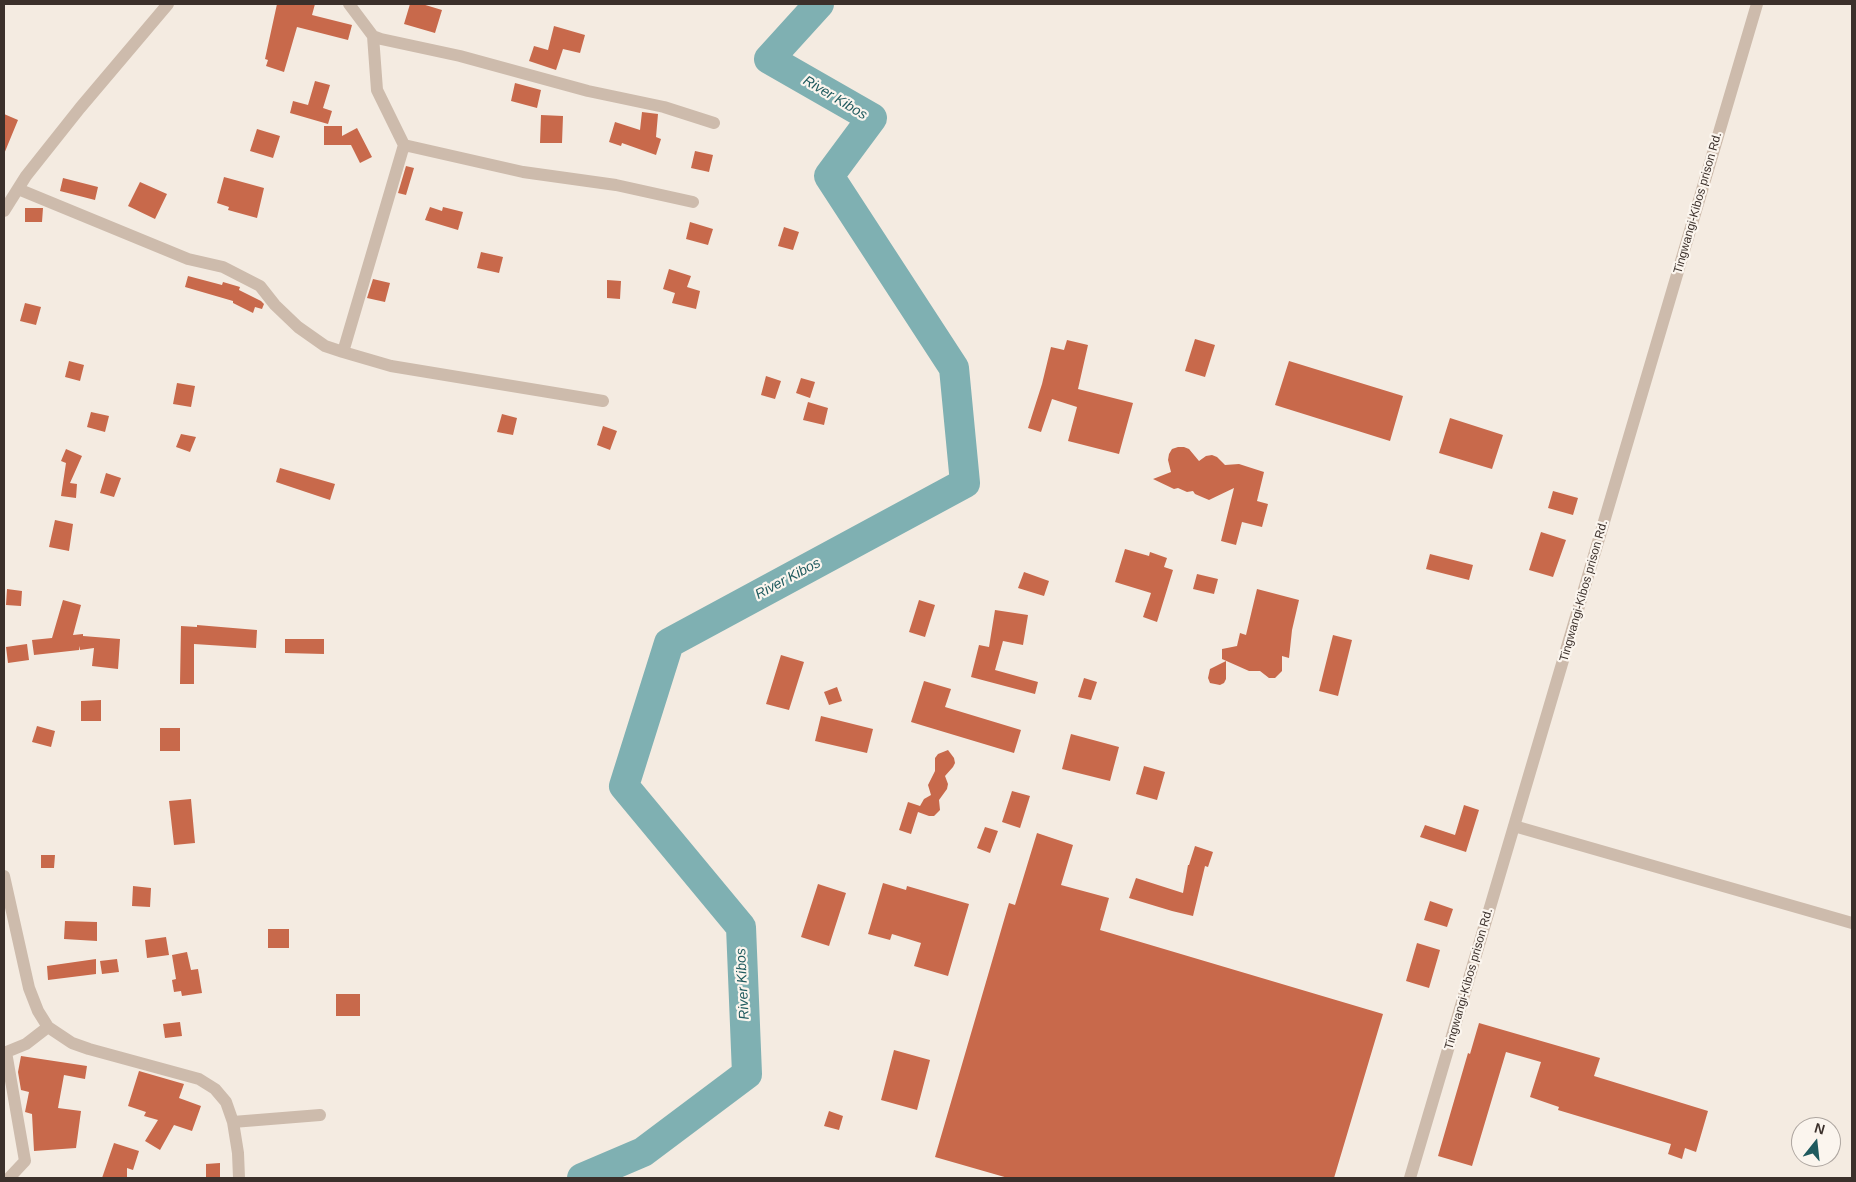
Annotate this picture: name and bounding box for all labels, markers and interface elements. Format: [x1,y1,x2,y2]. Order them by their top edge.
water label: River Kibos [800,72,870,124]
street label: Tingwangi-Kibos prison Rd. [1671,131,1725,275]
street label: Tingwangi-Kibos prison Rd. [1557,519,1611,663]
water label: River Kibos [752,555,824,603]
street label: Tingwangi-Kibos prison Rd. [1442,907,1496,1051]
water label: River Kibos [733,948,753,1020]
north arrow [1791,1117,1841,1167]
text: N [1813,1119,1827,1138]

